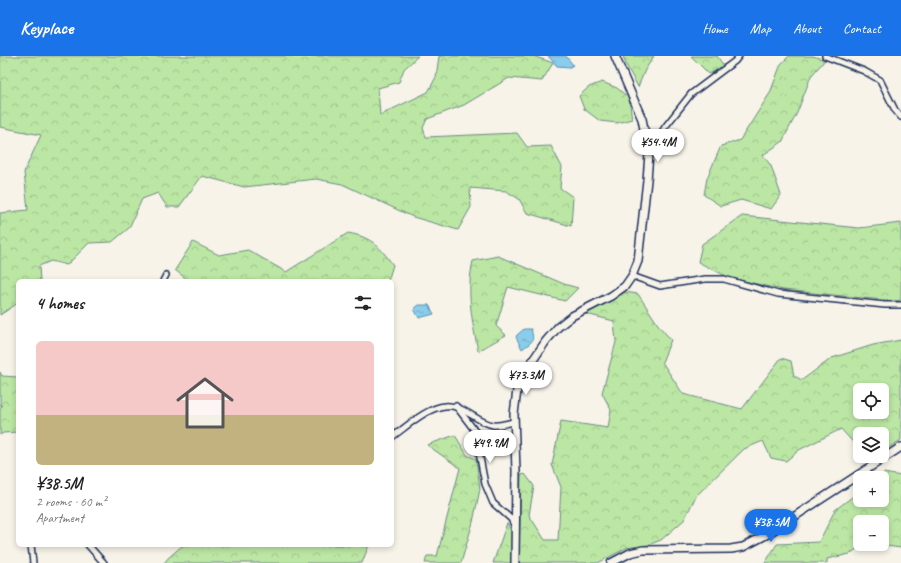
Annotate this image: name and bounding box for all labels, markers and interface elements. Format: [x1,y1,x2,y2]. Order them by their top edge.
text: Keyplace [20,16,73,40]
text: Home [702,20,728,37]
text: Map [750,20,771,37]
text: About [793,20,821,37]
text: Contact [843,20,881,37]
pin: ¥54.4M [625,129,691,163]
text: ¥54.4M [640,134,676,150]
icon: filters [352,292,374,314]
text: 4 homes [36,293,84,314]
pin: ¥73.3M [493,362,559,396]
icon: home [169,367,241,439]
text: ¥73.3M [508,367,544,383]
map controls [853,383,889,551]
button: locate [853,383,889,419]
button: layers [853,427,889,463]
pin: ¥49.9M [457,430,523,464]
text: ¥49.9M [472,435,508,451]
button: + [853,471,889,507]
text: ¥38.5M [36,473,82,494]
text: 2 rooms · 60 m² [36,494,106,510]
pin: ¥38.5M [738,509,804,543]
text: Apartment [36,510,84,526]
text: ¥38.5M [753,514,789,530]
button: − [853,515,889,551]

